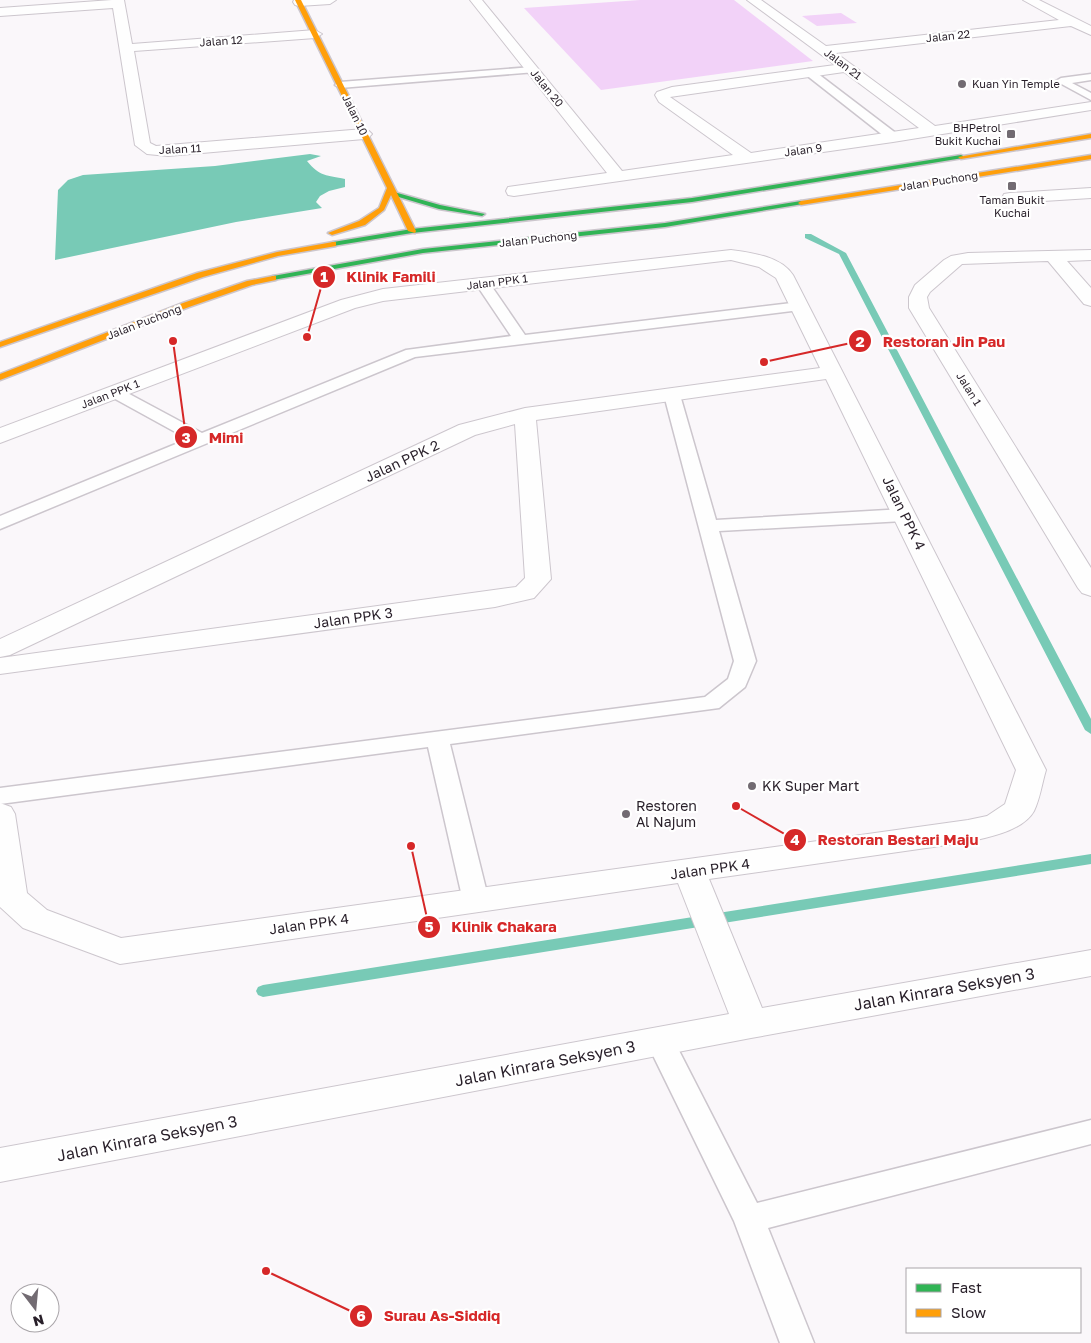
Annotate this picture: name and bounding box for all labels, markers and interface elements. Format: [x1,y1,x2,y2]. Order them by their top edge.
street label: Jalan 22 [925,27,971,44]
street label: Jalan 12 [199,33,243,48]
street label: Jalan 21 [822,45,865,82]
street label: Jalan 20 [528,66,567,109]
place label: Kuan Yin Temple [972,77,1060,90]
marker: Kuan Yin Temple [956,78,968,90]
street label: Jalan 10 [340,92,371,137]
place label: BHPetrol Bukit Kuchai [935,121,1001,147]
marker: BHPetrol Bukit Kuchai [1005,128,1017,140]
street label: Jalan 9 [783,140,823,159]
street label: Jalan 11 [159,141,201,156]
street label: Jalan Puchong [899,168,979,193]
marker: Taman Bukit Kuchai [1006,180,1018,192]
place label: Taman Bukit Kuchai [979,193,1045,219]
street label: Jalan Puchong [498,228,578,249]
callout: Klinik Famili [312,262,446,292]
text: 1 [320,267,328,285]
text: Klinik Famili [346,267,436,285]
street label: Jalan PPK 1 [466,271,528,292]
street label: Jalan Puchong [105,301,183,342]
callout: Restoran Jin Pau [848,326,1015,356]
text: 2 [855,332,865,350]
text: Restoran Jin Pau [883,332,1005,350]
street label: Jalan 1 [954,370,985,408]
street label: Jalan PPK 1 [79,376,141,411]
callout: Mimi [174,422,253,452]
text: 3 [181,428,191,446]
text: Mimi [209,428,243,446]
street label: Jalan PPK 2 [362,436,442,485]
street label: Jalan PPK 4 [879,473,930,553]
street label: Jalan PPK 3 [312,604,394,631]
place label: KK Super Mart [762,777,859,794]
marker: KK Super Mart [746,780,758,792]
place label: Restoren Al Najum [636,797,697,830]
marker: Restoren Al Najum [620,808,632,820]
callout: Restoran Bestari Maju [783,825,988,855]
text: 4 [790,830,800,848]
text: Restoran Bestari Maju [818,830,978,848]
street label: Jalan PPK 4 [669,855,751,883]
street label: Jalan PPK 4 [268,910,350,938]
callout: Klinik Chakara [417,912,567,942]
text: 5 [424,917,434,935]
text: Klinik Chakara [451,917,557,935]
street label: Jalan Kinrara Seksyen 3 [852,963,1036,1015]
street label: Jalan Kinrara Seksyen 3 [453,1036,637,1090]
street label: Jalan Kinrara Seksyen 3 [55,1111,239,1165]
legend [906,1268,1081,1333]
text: Fast [951,1278,982,1296]
north arrow [10,1283,60,1333]
callout: Surau As-Siddiq [348,1301,510,1331]
text: Slow [951,1303,986,1321]
text: 6 [356,1306,366,1324]
text: Surau As-Siddiq [384,1306,500,1324]
text: N [31,1311,46,1331]

